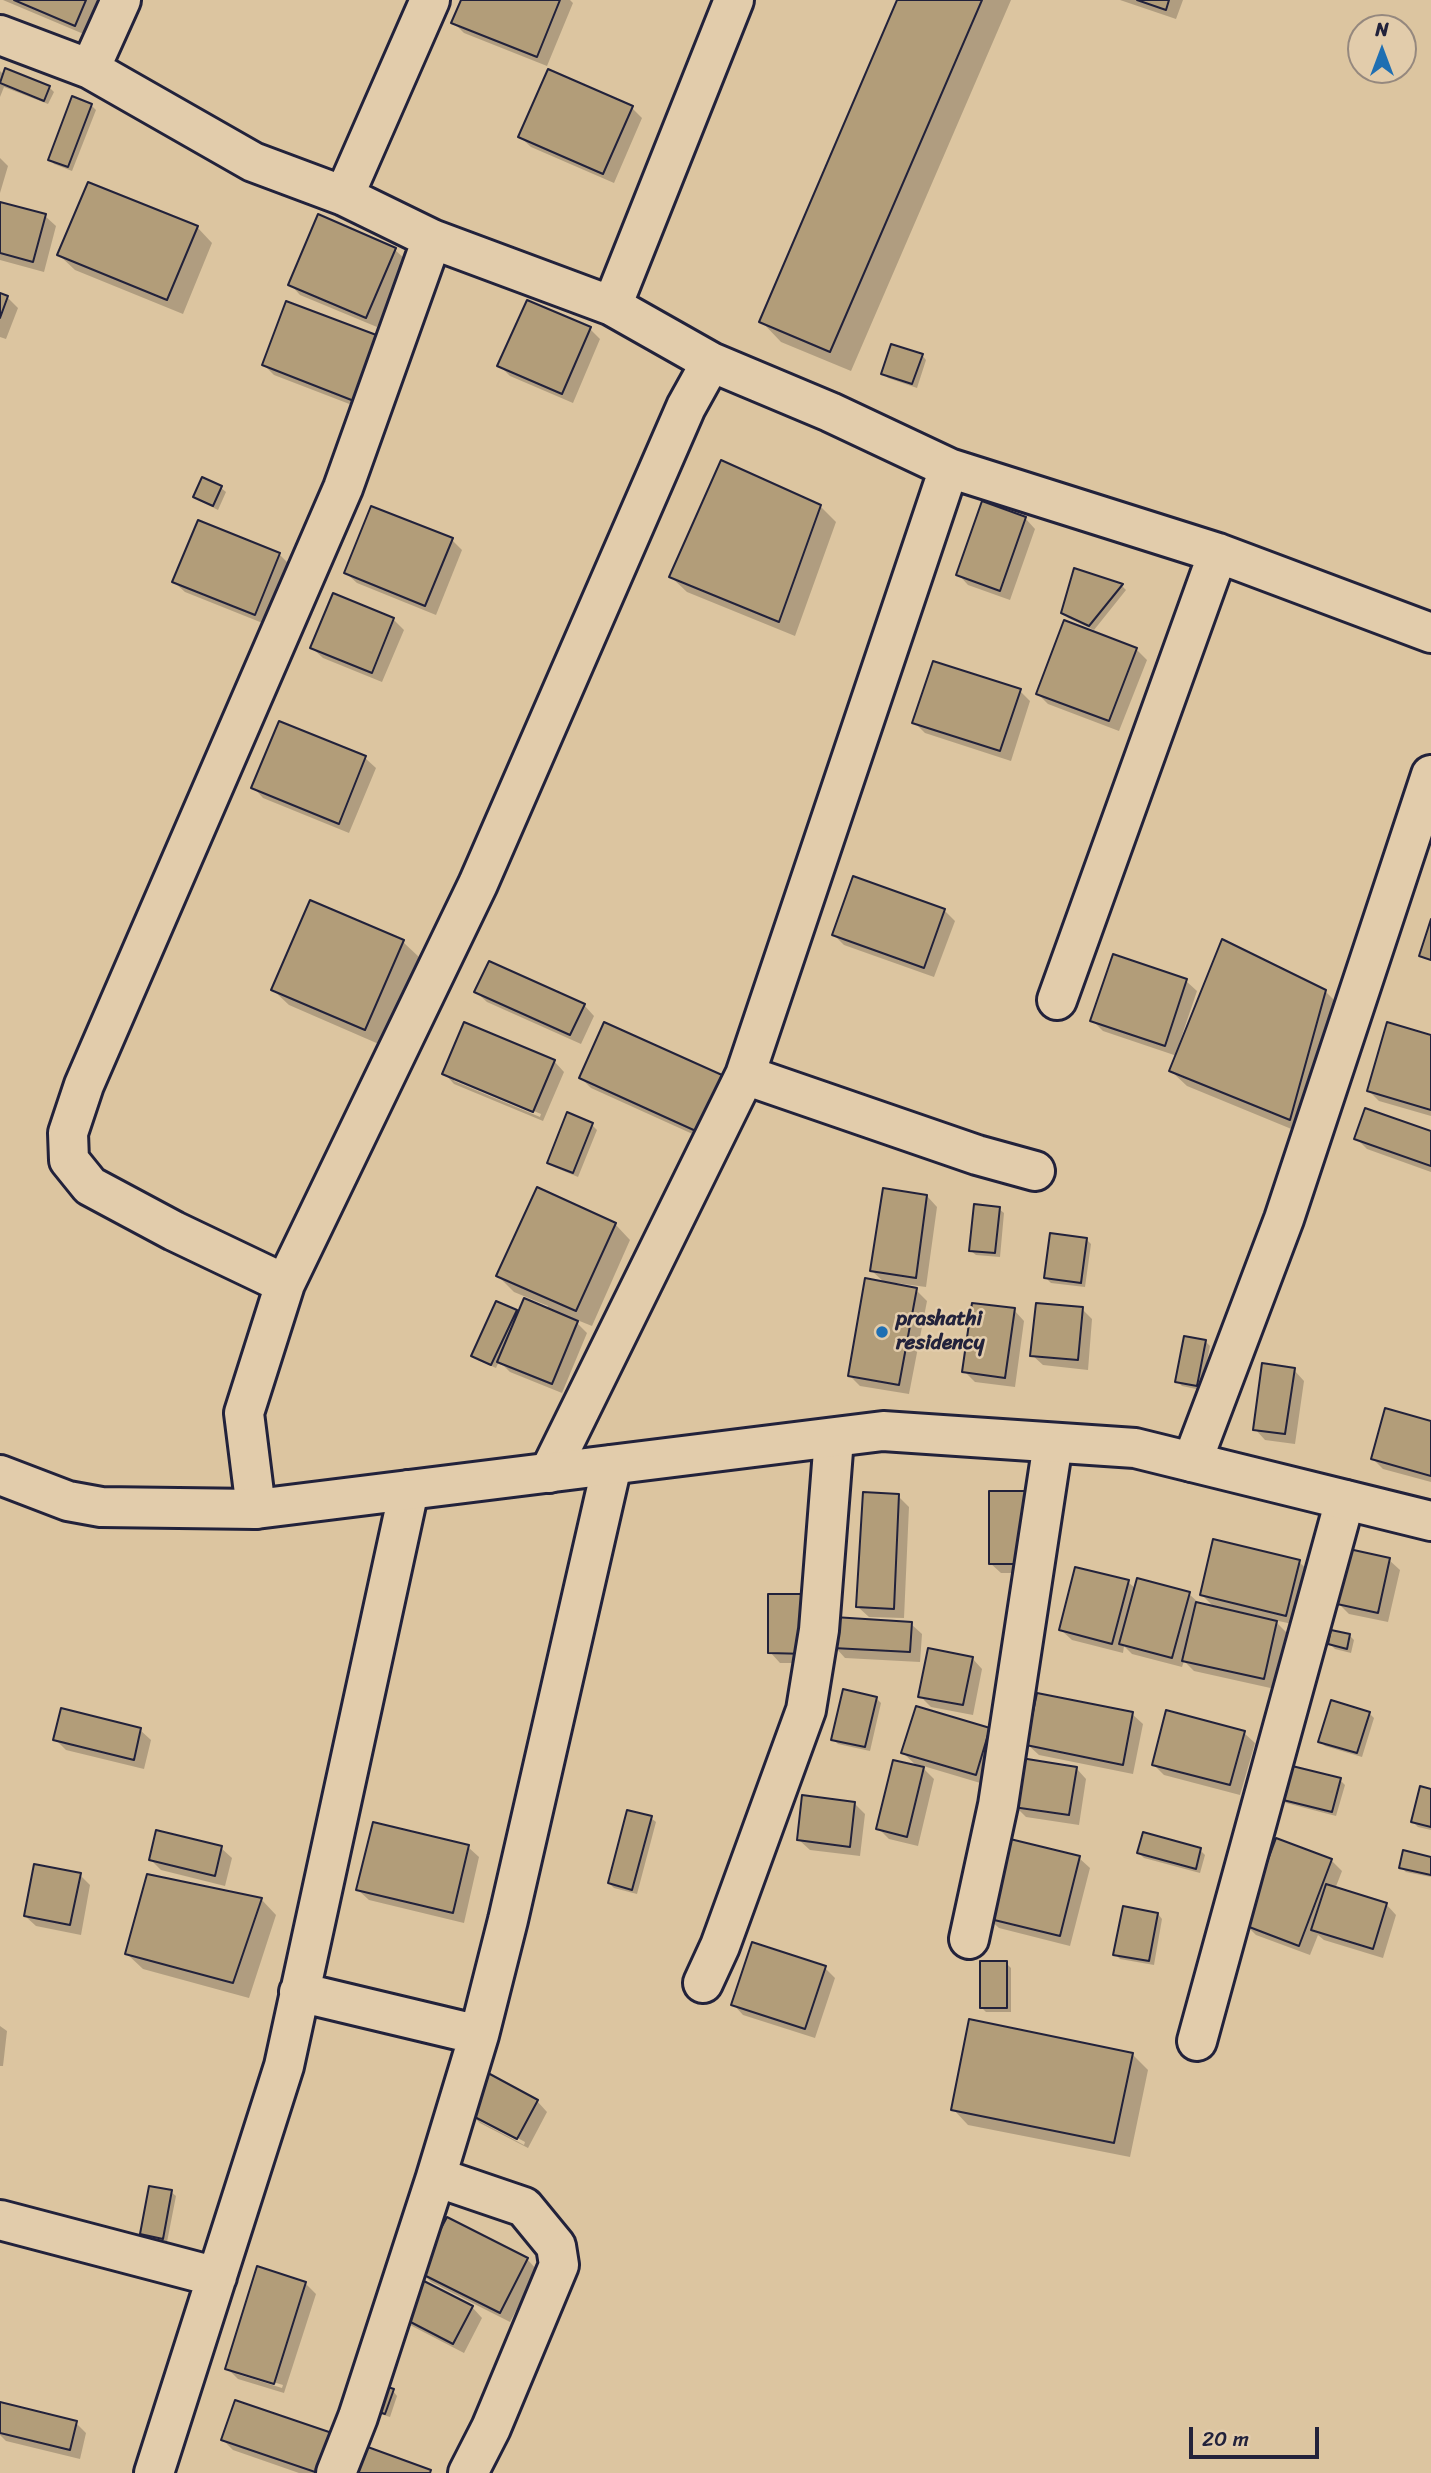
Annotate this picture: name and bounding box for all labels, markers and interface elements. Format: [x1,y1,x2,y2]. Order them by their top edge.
text: N [1375,13,1389,46]
north arrow [1347,14,1417,84]
place label: prashathi residency [896,1307,985,1357]
marker: prashathi residency [874,1324,890,1340]
scale bar [1193,2414,1322,2458]
text: 20 m [1202,2420,1249,2458]

